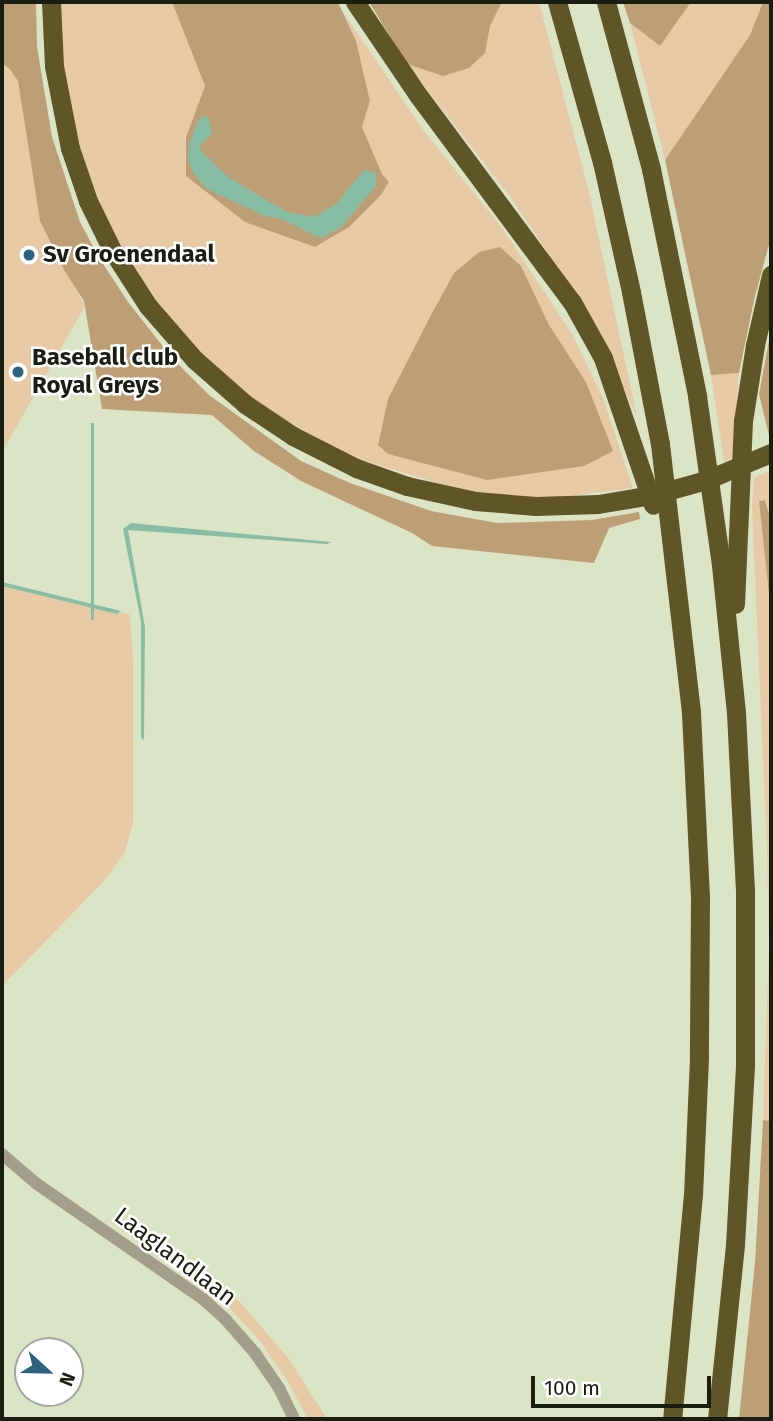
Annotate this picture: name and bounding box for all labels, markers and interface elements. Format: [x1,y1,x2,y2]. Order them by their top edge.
place label: Sv Groenendaal [43,241,215,269]
marker: Sv Groenendaal [21,247,37,263]
place label: Baseball club Royal Greys [32,344,178,400]
marker: Baseball club Royal Greys [10,364,26,380]
street label: Laaglandlaan [108,1202,242,1312]
north arrow [14,1337,84,1407]
scale bar [535,1362,715,1406]
text: N [54,1369,80,1389]
text: 100 m [544,1375,600,1401]

